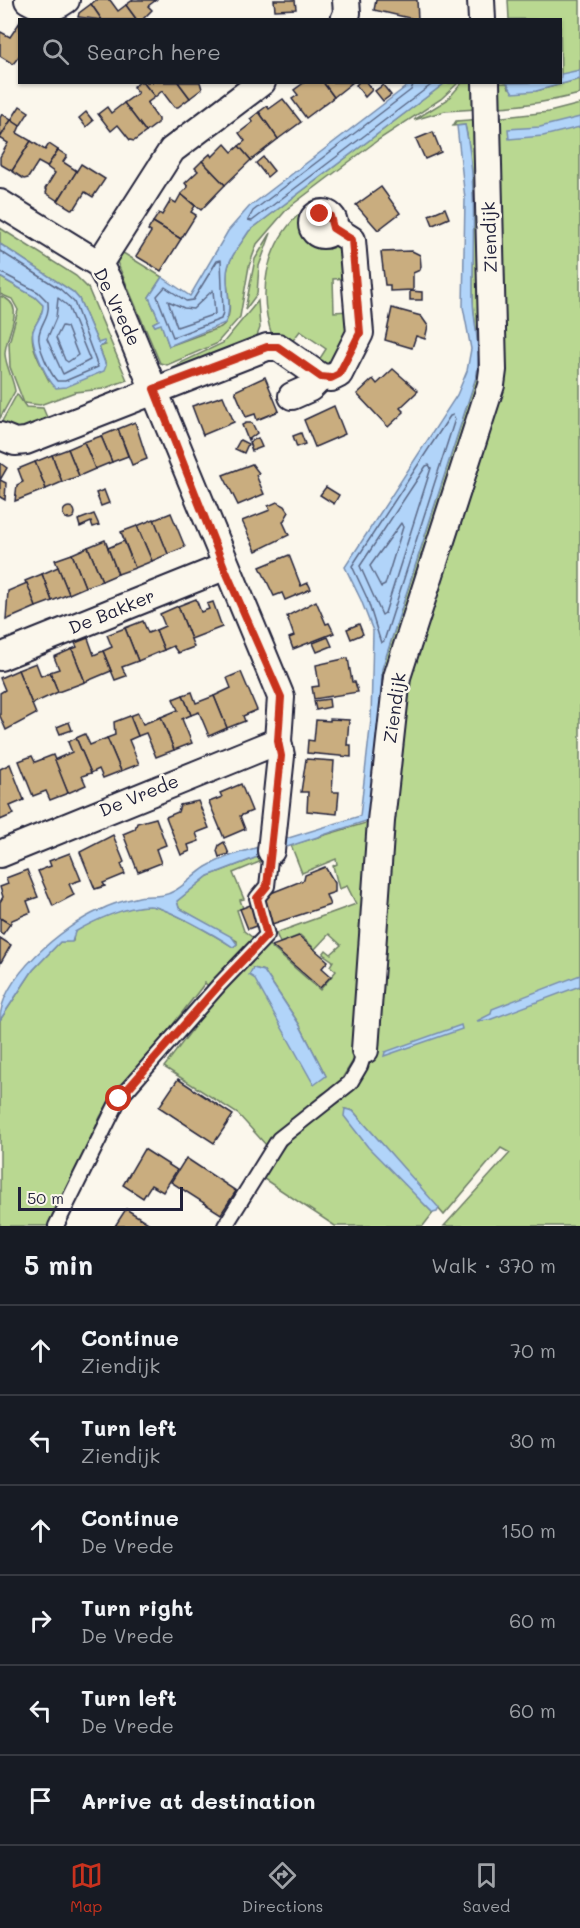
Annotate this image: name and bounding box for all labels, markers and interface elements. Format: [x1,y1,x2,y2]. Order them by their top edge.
search box [18,18,562,84]
icon: search [39,35,72,68]
text: Search here [87,37,221,66]
route end [306,200,332,226]
street label: Ziendijk [476,201,502,273]
street label: De Vrede [89,264,147,349]
street label: De Bakker [65,583,158,639]
street label: Ziendijk [377,671,411,745]
street label: De Vrede [95,768,182,822]
route start [105,1085,131,1111]
scale bar [18,1184,183,1212]
text: 50 m [27,1187,64,1208]
text: 5 min [24,1248,93,1282]
text: Walk · 370 m [431,1252,556,1278]
text: Continue [81,1323,179,1352]
icon: ahead [24,1334,57,1367]
text: 70 m [510,1337,556,1363]
text: Ziendijk [81,1352,160,1378]
text: Turn left [81,1413,177,1442]
icon: left [24,1424,57,1457]
text: 30 m [510,1427,556,1453]
text: Ziendijk [81,1442,160,1468]
text: Continue [81,1503,179,1532]
icon: ahead [24,1514,57,1547]
text: 150 m [501,1517,556,1543]
text: De Vrede [81,1532,174,1558]
text: Turn right [81,1593,193,1622]
icon: right [24,1604,57,1637]
text: 60 m [509,1607,556,1633]
text: De Vrede [81,1622,174,1648]
text: Turn left [81,1683,177,1712]
icon: left [24,1694,57,1727]
text: 60 m [509,1697,556,1723]
text: De Vrede [81,1712,174,1738]
icon: arrive [24,1784,57,1817]
text: Arrive at destination [81,1786,316,1815]
tab: Map [70,1859,103,1916]
tab: Directions [242,1859,323,1916]
tab: Saved [463,1859,510,1916]

